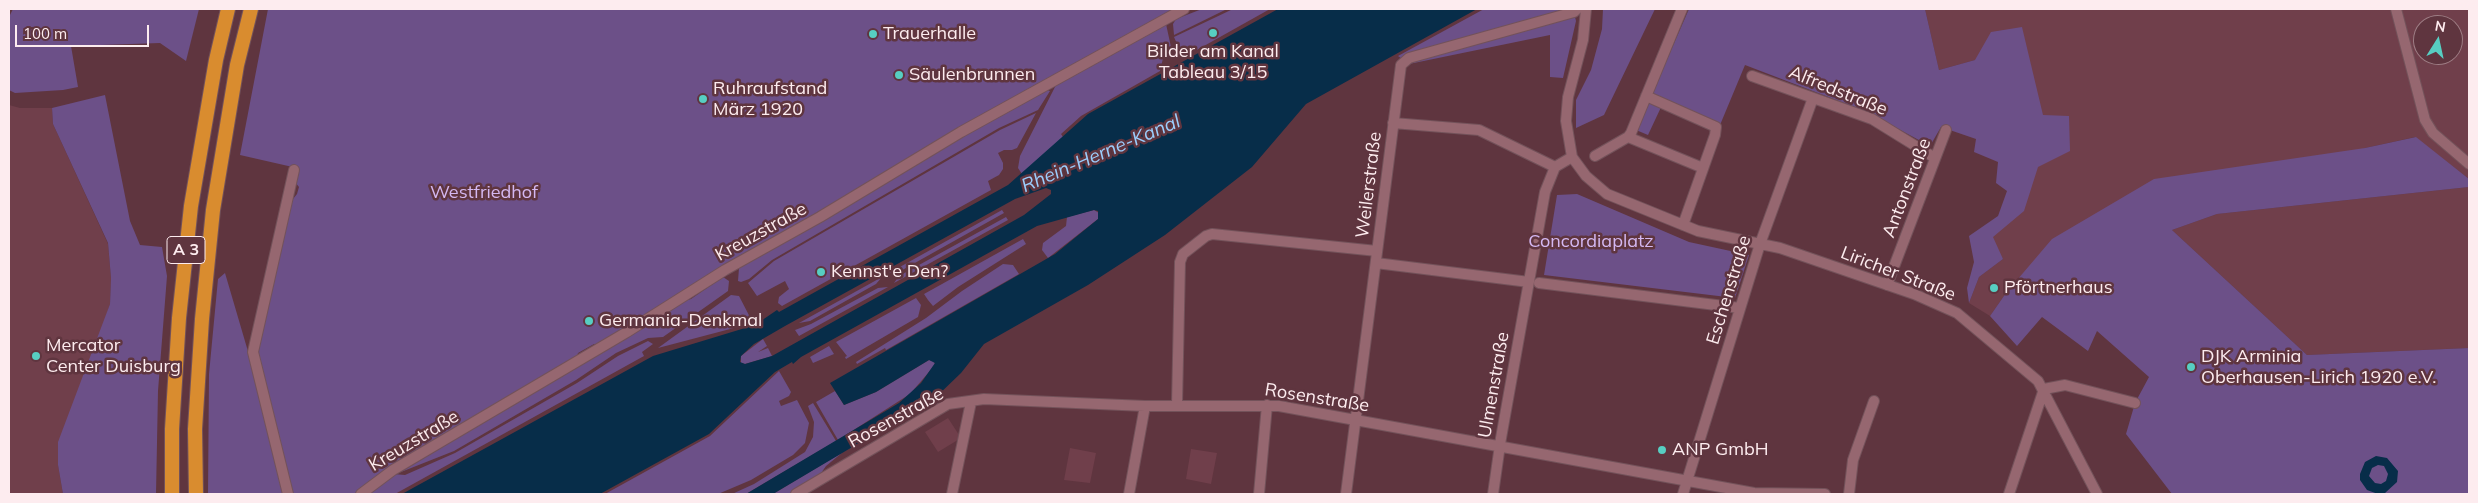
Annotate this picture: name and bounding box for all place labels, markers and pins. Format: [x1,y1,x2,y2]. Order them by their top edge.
place label: Trauerhalle [883,23,976,45]
marker: Bilder am Kanal Tableau 3/15 [1207,27,1219,39]
marker: Trauerhalle [867,28,879,40]
place label: Bilder am Kanal Tableau 3/15 [1147,41,1279,84]
place label: Säulenbrunnen [909,64,1035,86]
marker: Säulenbrunnen [893,69,905,81]
place label: Ruhraufstand März 1920 [713,78,827,120]
marker: Ruhraufstand März 1920 [697,93,709,105]
place label: Kennst'e Den? [831,261,948,283]
marker: Kennst'e Den? [815,266,827,278]
place label: Pförtnerhaus [2004,277,2113,299]
marker: Pförtnerhaus [1988,282,2000,294]
place label: Germania-Denkmal [599,310,762,332]
marker: Germania-Denkmal [583,315,595,327]
place label: Mercator Center Duisburg [46,335,181,378]
place label: DJK Arminia Oberhausen-Lirich 1920 e.V. [2201,346,2436,388]
marker: Mercator Center Duisburg [30,350,42,362]
marker: DJK Arminia Oberhausen-Lirich 1920 e.V. [2185,361,2197,373]
place label: ANP GmbH [1672,439,1769,461]
marker: ANP GmbH [1656,444,1668,456]

